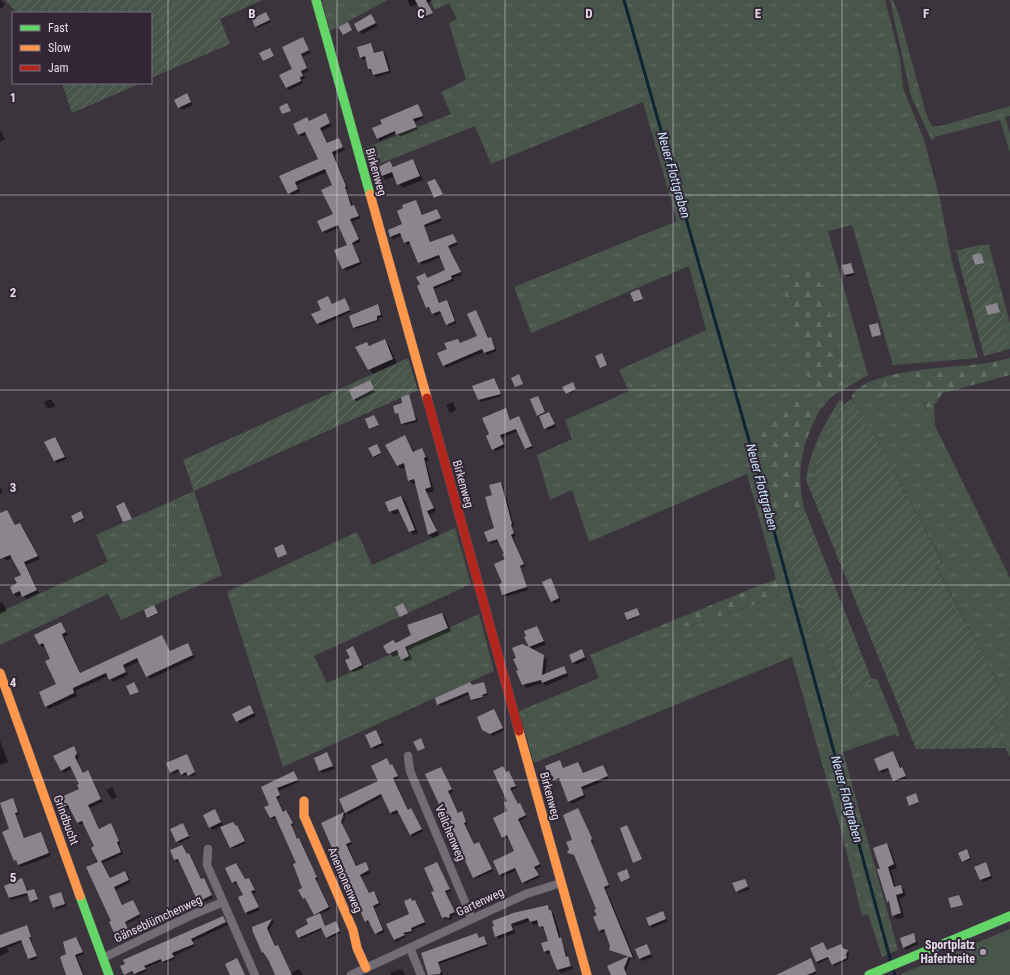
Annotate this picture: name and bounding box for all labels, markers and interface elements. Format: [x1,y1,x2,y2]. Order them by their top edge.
text: B [248,6,256,21]
text: C [417,6,425,21]
text: D [585,6,593,21]
text: E [755,6,762,21]
text: F [923,6,929,21]
legend [12,12,152,84]
text: Fast [48,21,69,35]
text: Slow [48,41,71,55]
text: Jam [48,61,69,75]
text: 1 [10,90,16,105]
water label: Neuer Flottgraben [654,130,694,220]
street label: Birkenweg [363,147,390,198]
text: 2 [10,285,17,300]
water label: Neuer Flottgraben [743,442,781,532]
street label: Birkenweg [450,459,477,510]
text: 3 [10,480,16,495]
text: 4 [10,675,17,690]
water label: Neuer Flottgraben [828,754,866,844]
street label: Birkenweg [537,771,563,822]
street label: Grindbucht [51,793,82,847]
street label: Veilchenweg [432,803,468,863]
street label: Anemonenweg [325,845,365,915]
text: 5 [10,870,17,885]
street label: Gartenweg [454,885,506,919]
street label: Gänseblümchenweg [112,892,204,945]
place label: Sportplatz Haferbreite [920,938,975,966]
marker: Sportplatz Haferbreite [978,947,988,957]

